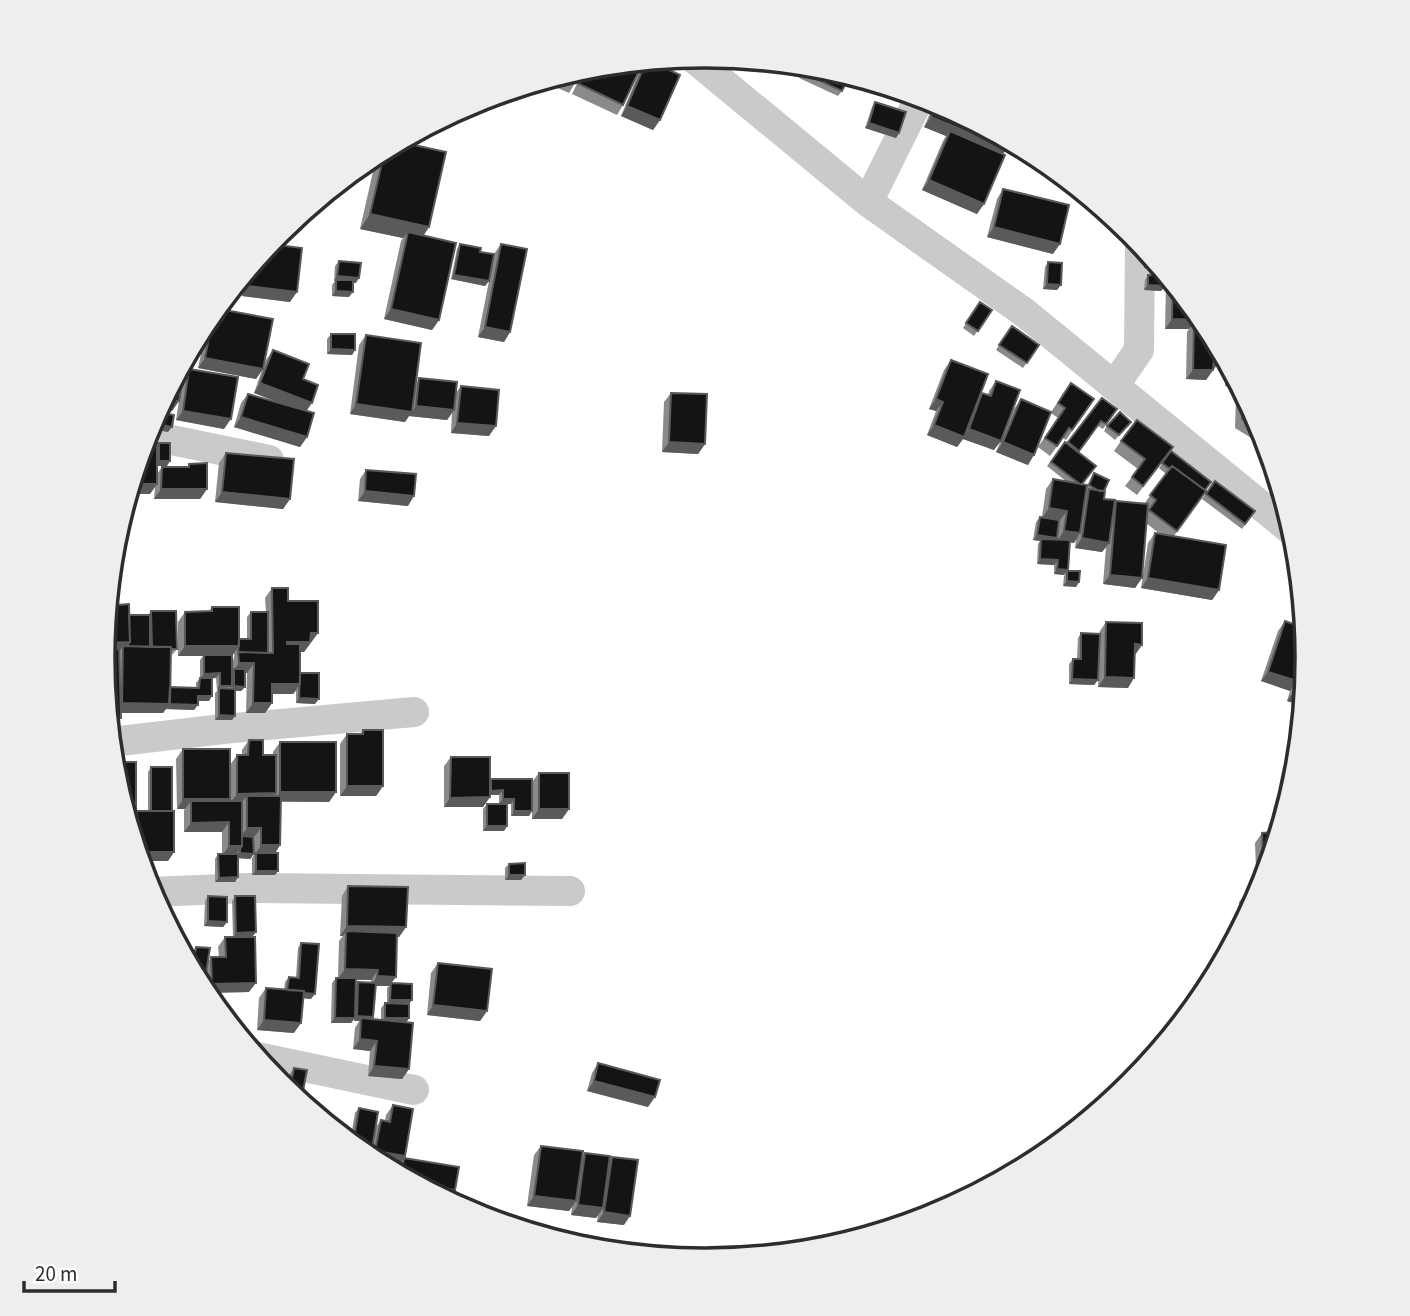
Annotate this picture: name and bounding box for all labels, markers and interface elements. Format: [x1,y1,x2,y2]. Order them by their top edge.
scale bar [24,1250,116,1294]
text: 20 m [35,1259,77,1289]

